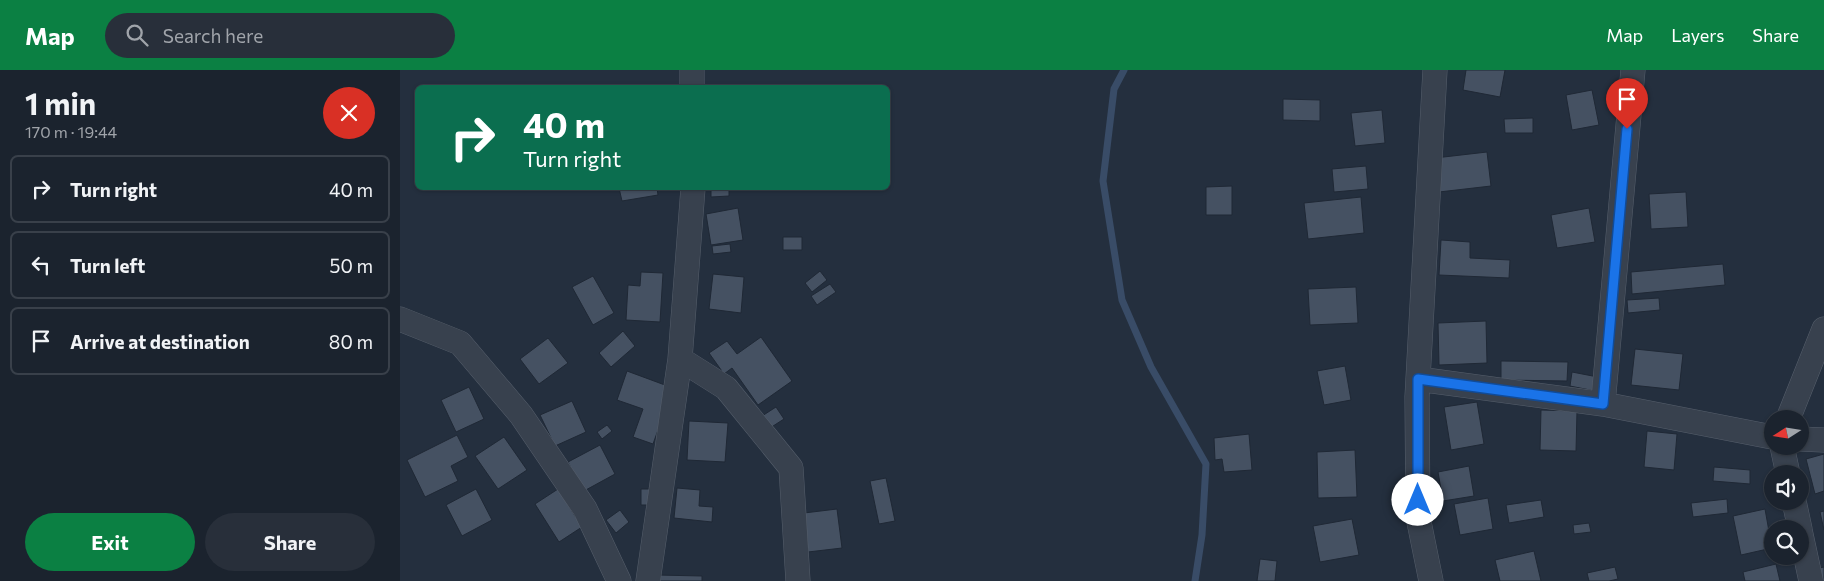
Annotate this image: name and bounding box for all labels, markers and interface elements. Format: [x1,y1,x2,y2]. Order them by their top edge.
search box [105,13,455,58]
text: Map [25,21,75,50]
icon: search [123,21,151,49]
text: Search here [163,24,263,47]
text: Map [1606,24,1643,46]
text: Layers [1671,24,1724,46]
text: Share [1752,24,1799,46]
pin [1606,78,1648,129]
text: 1 min [25,84,96,121]
icon: arrive [1613,85,1641,113]
button: close [323,87,375,139]
text: 40 m [523,102,605,145]
icon: right [440,105,505,170]
text: 170 m · 19:44 [25,122,117,141]
text: Turn right [523,145,621,172]
icon: right [27,175,55,203]
text: Turn right [70,178,157,201]
text: 40 m [329,178,373,201]
icon: left [27,251,55,279]
text: Turn left [70,254,145,277]
text: 50 m [329,254,373,277]
icon: arrive [27,327,55,355]
text: Arrive at destination [70,330,250,353]
text: 80 m [329,330,373,353]
north arrow [1764,410,1809,455]
map controls [1764,410,1809,565]
button: sound [1764,465,1809,510]
position arrow [1391,473,1443,525]
button: Exit [25,513,195,571]
button: Share [205,513,375,571]
button: search [1764,520,1809,565]

